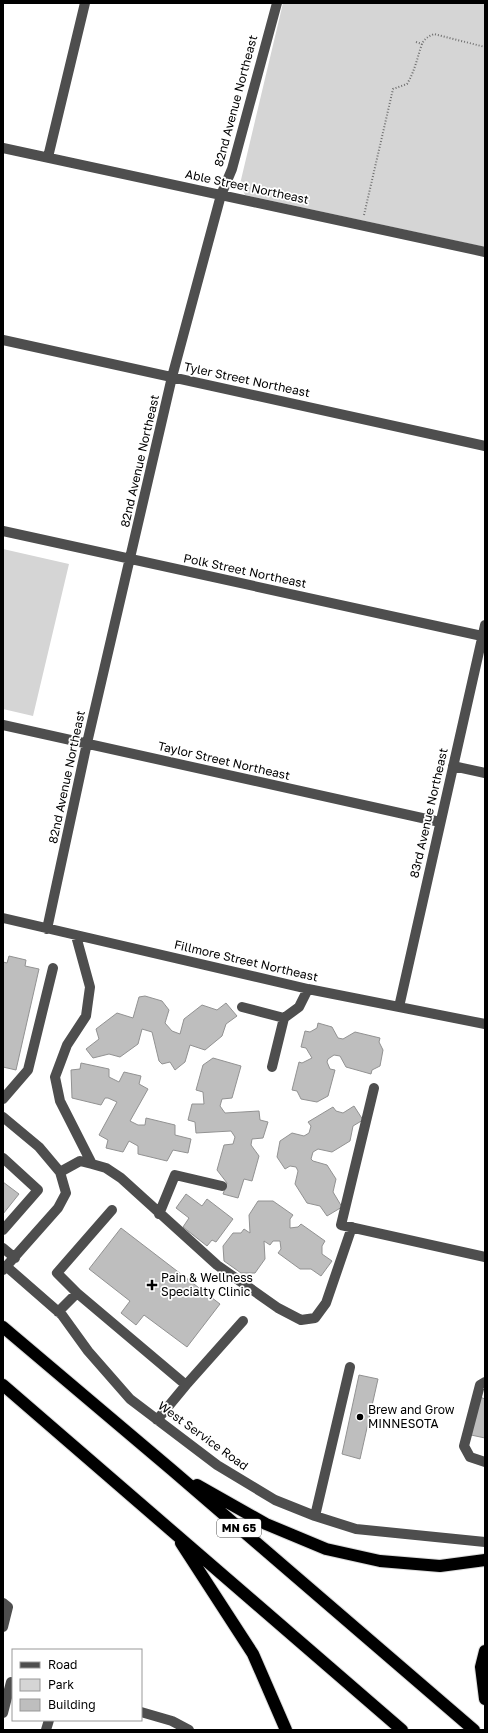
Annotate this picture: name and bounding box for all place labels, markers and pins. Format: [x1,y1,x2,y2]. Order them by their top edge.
place label: Pain & Wellness Specialty Clinic [161,1270,253,1299]
marker: Pain & Wellness Specialty Clinic [146,1279,158,1291]
place label: Brew and Grow MINNESOTA [368,1402,455,1431]
marker: Brew and Grow MINNESOTA [355,1412,365,1422]

